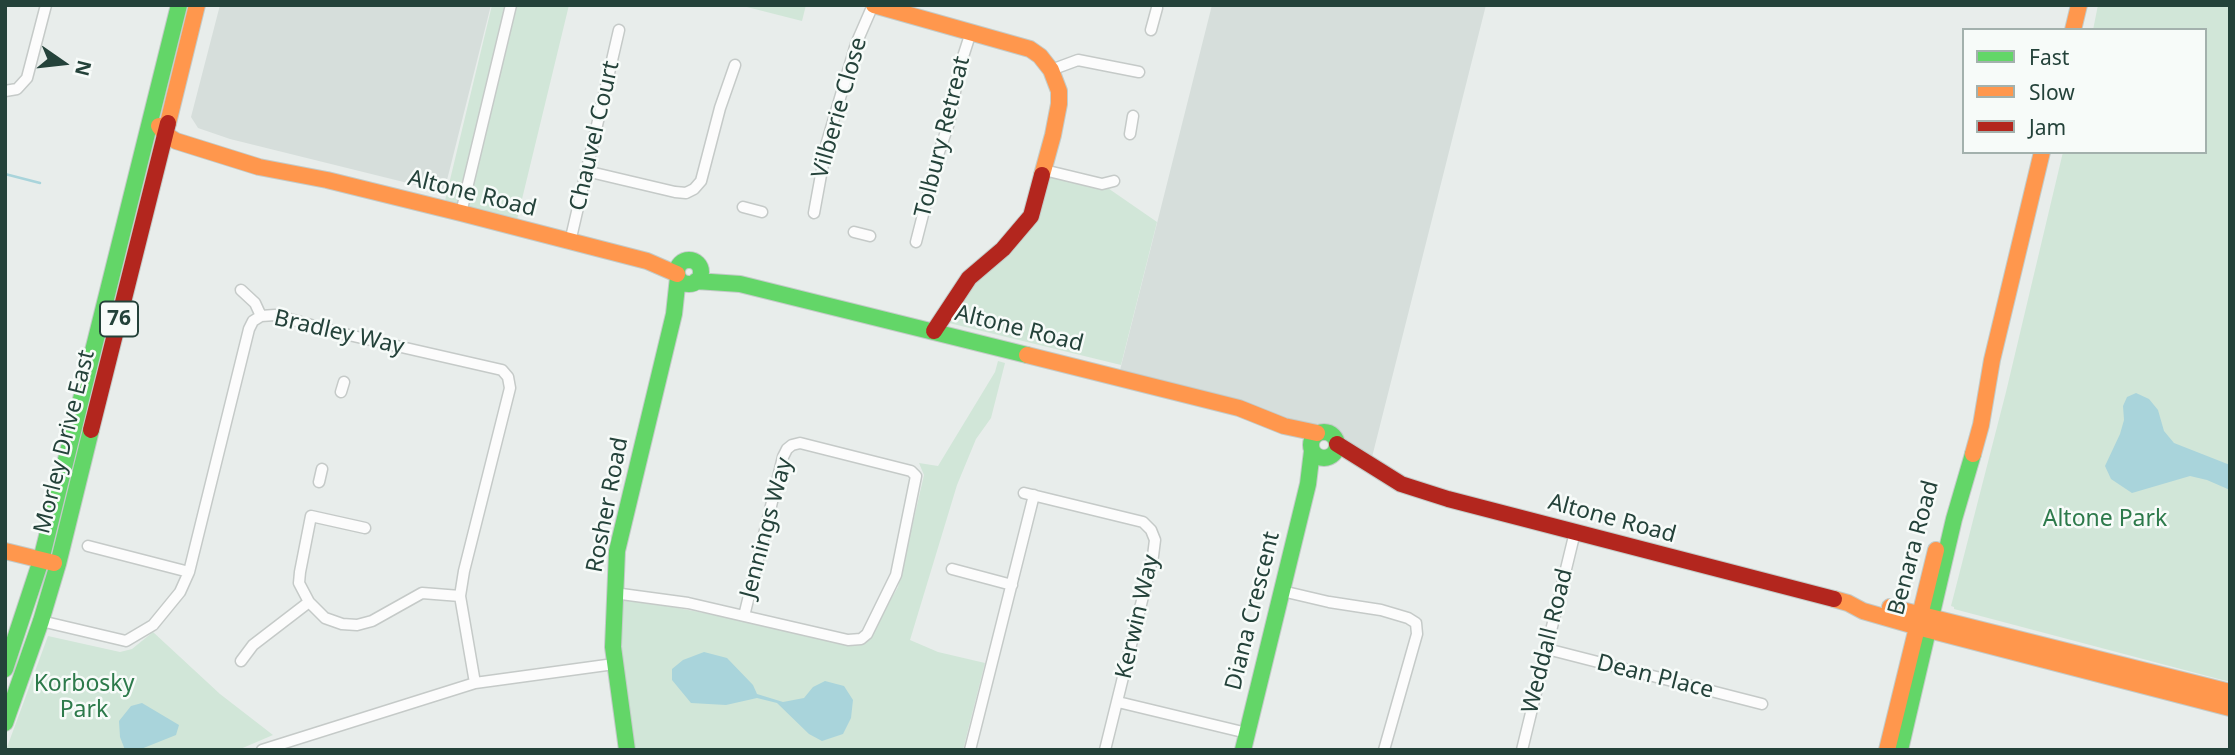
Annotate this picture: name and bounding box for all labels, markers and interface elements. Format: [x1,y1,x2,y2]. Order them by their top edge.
north arrow [28,28,98,98]
legend [1962,28,2207,154]
street label: Vilberie Close [807,34,873,182]
text: Fast [2029,43,2069,71]
street label: Tolbury Retreat [910,53,976,221]
text: N [69,57,98,79]
street label: Chauvel Court [564,58,626,214]
text: Slow [2029,78,2075,106]
text: Jam [2029,113,2066,141]
street label: Altone Road [405,165,539,223]
street label: Altone Road [952,300,1086,358]
road number: 76 [100,302,138,336]
street label: Bradley Way [271,305,407,361]
street label: Morley Drive East [29,347,101,537]
street label: Rosher Road [581,435,635,575]
street label: Jennings Way [735,455,799,601]
street label: Benara Road [1883,478,1945,618]
street label: Altone Road [1545,489,1679,549]
park label: Altone Park [2043,505,2167,533]
street label: Diana Crescent [1220,529,1286,693]
street label: Kerwin Way [1110,552,1166,682]
street label: Weddall Road [1517,566,1579,716]
street label: Dean Place [1594,649,1716,705]
park label: Korbosky Park [34,670,134,724]

